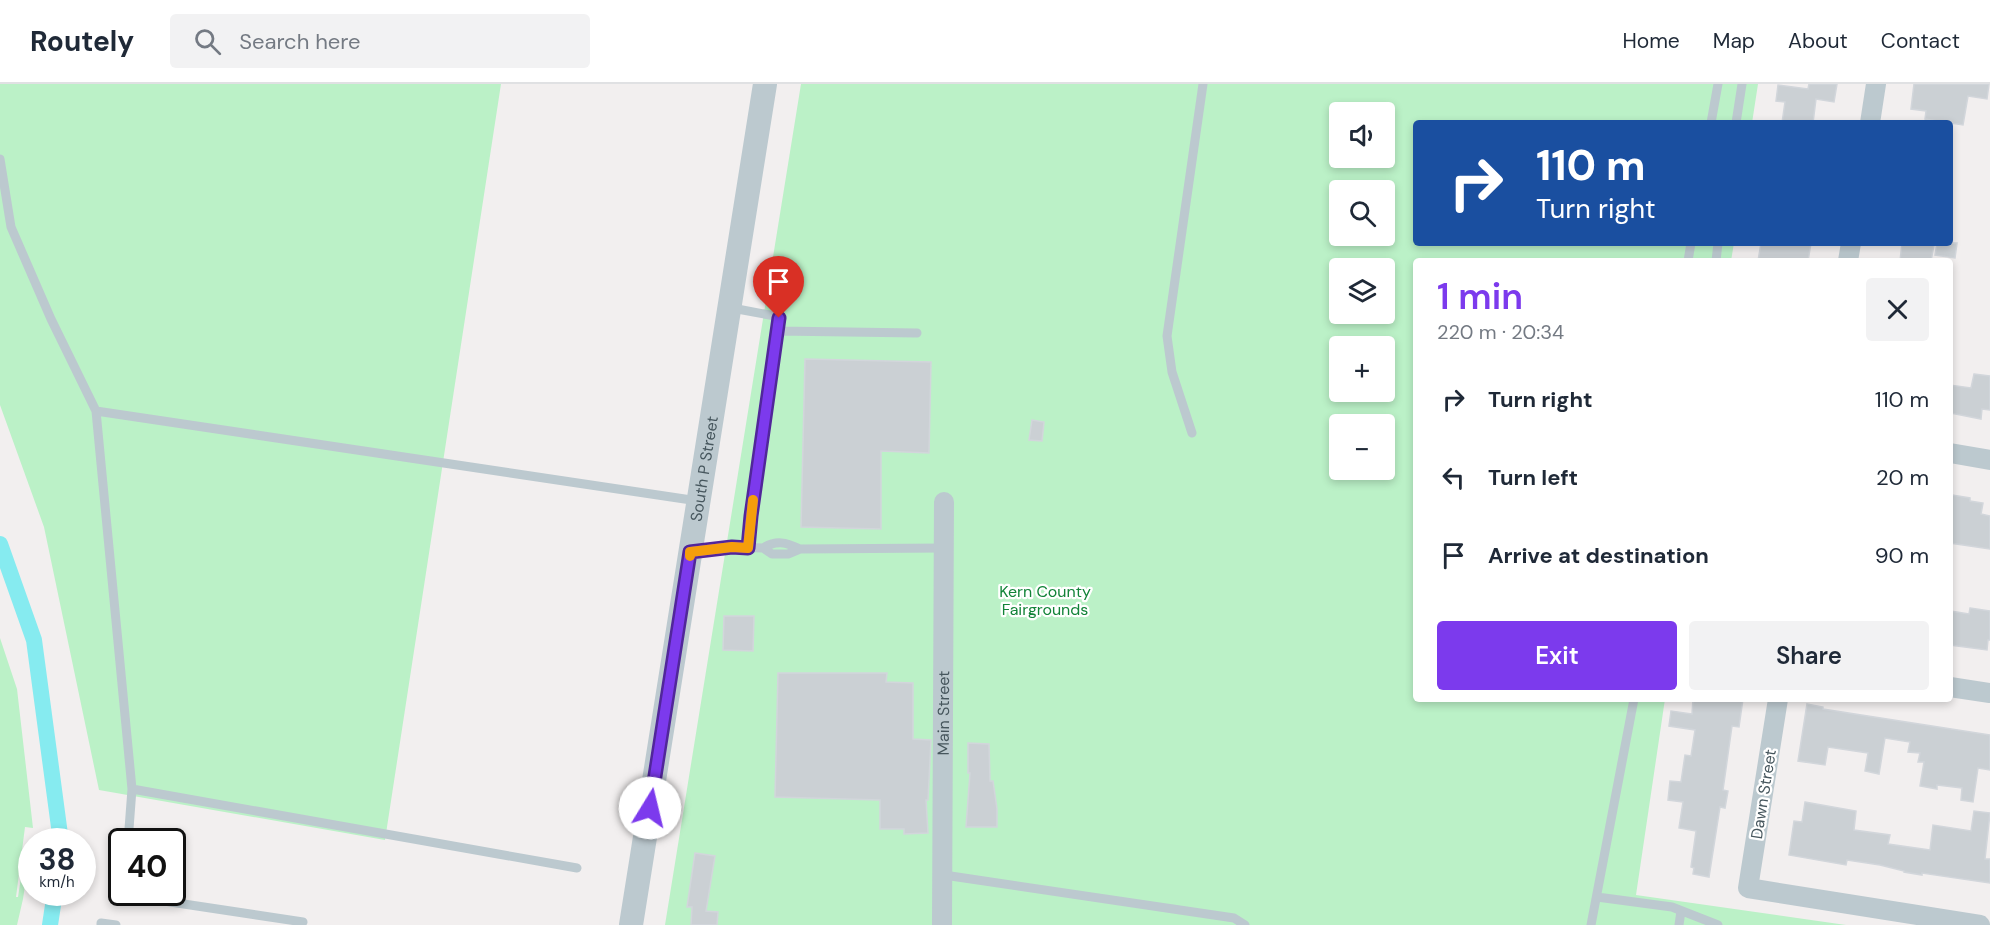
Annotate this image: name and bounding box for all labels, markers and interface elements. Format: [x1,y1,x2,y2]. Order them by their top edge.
search box [170,14,590,68]
text: Routely [30,23,134,60]
icon: search [191,25,224,58]
text: Search here [239,27,361,56]
text: Home [1622,27,1680,55]
text: Map [1713,27,1755,55]
text: About [1788,27,1848,55]
text: Contact [1881,27,1960,55]
map controls [1329,102,1395,480]
button: sound [1329,102,1395,168]
text: 110 m [1536,138,1646,193]
icon: right [1437,144,1515,222]
button: search [1329,180,1395,246]
text: Turn right [1536,191,1656,226]
pin [753,256,804,318]
button: layers [1329,258,1395,324]
icon: arrive [762,265,795,298]
text: 1 min [1437,273,1523,320]
button: close [1866,278,1929,341]
text: 220 m · 20:34 [1437,319,1564,345]
button: + [1329,336,1395,402]
icon: right [1437,383,1470,416]
text: Turn right [1488,385,1593,414]
text: 110 m [1875,385,1929,414]
button: − [1329,414,1395,480]
street label: South P Street [685,415,723,523]
icon: left [1437,461,1470,494]
text: Turn left [1488,463,1578,492]
text: 20 m [1876,463,1929,492]
icon: arrive [1437,539,1470,572]
text: Arrive at destination [1488,541,1709,570]
text: 90 m [1875,541,1929,570]
park label: Kern County Fairgrounds [999,581,1091,620]
button: Exit [1437,621,1677,690]
button: Share [1689,621,1929,690]
street label: Main Street [933,671,954,755]
street label: Dawn Street [1746,748,1781,840]
position arrow [618,776,682,840]
speed limit sign: 40 [108,828,186,906]
text: 38 [38,840,76,879]
text: km/h [39,872,75,892]

